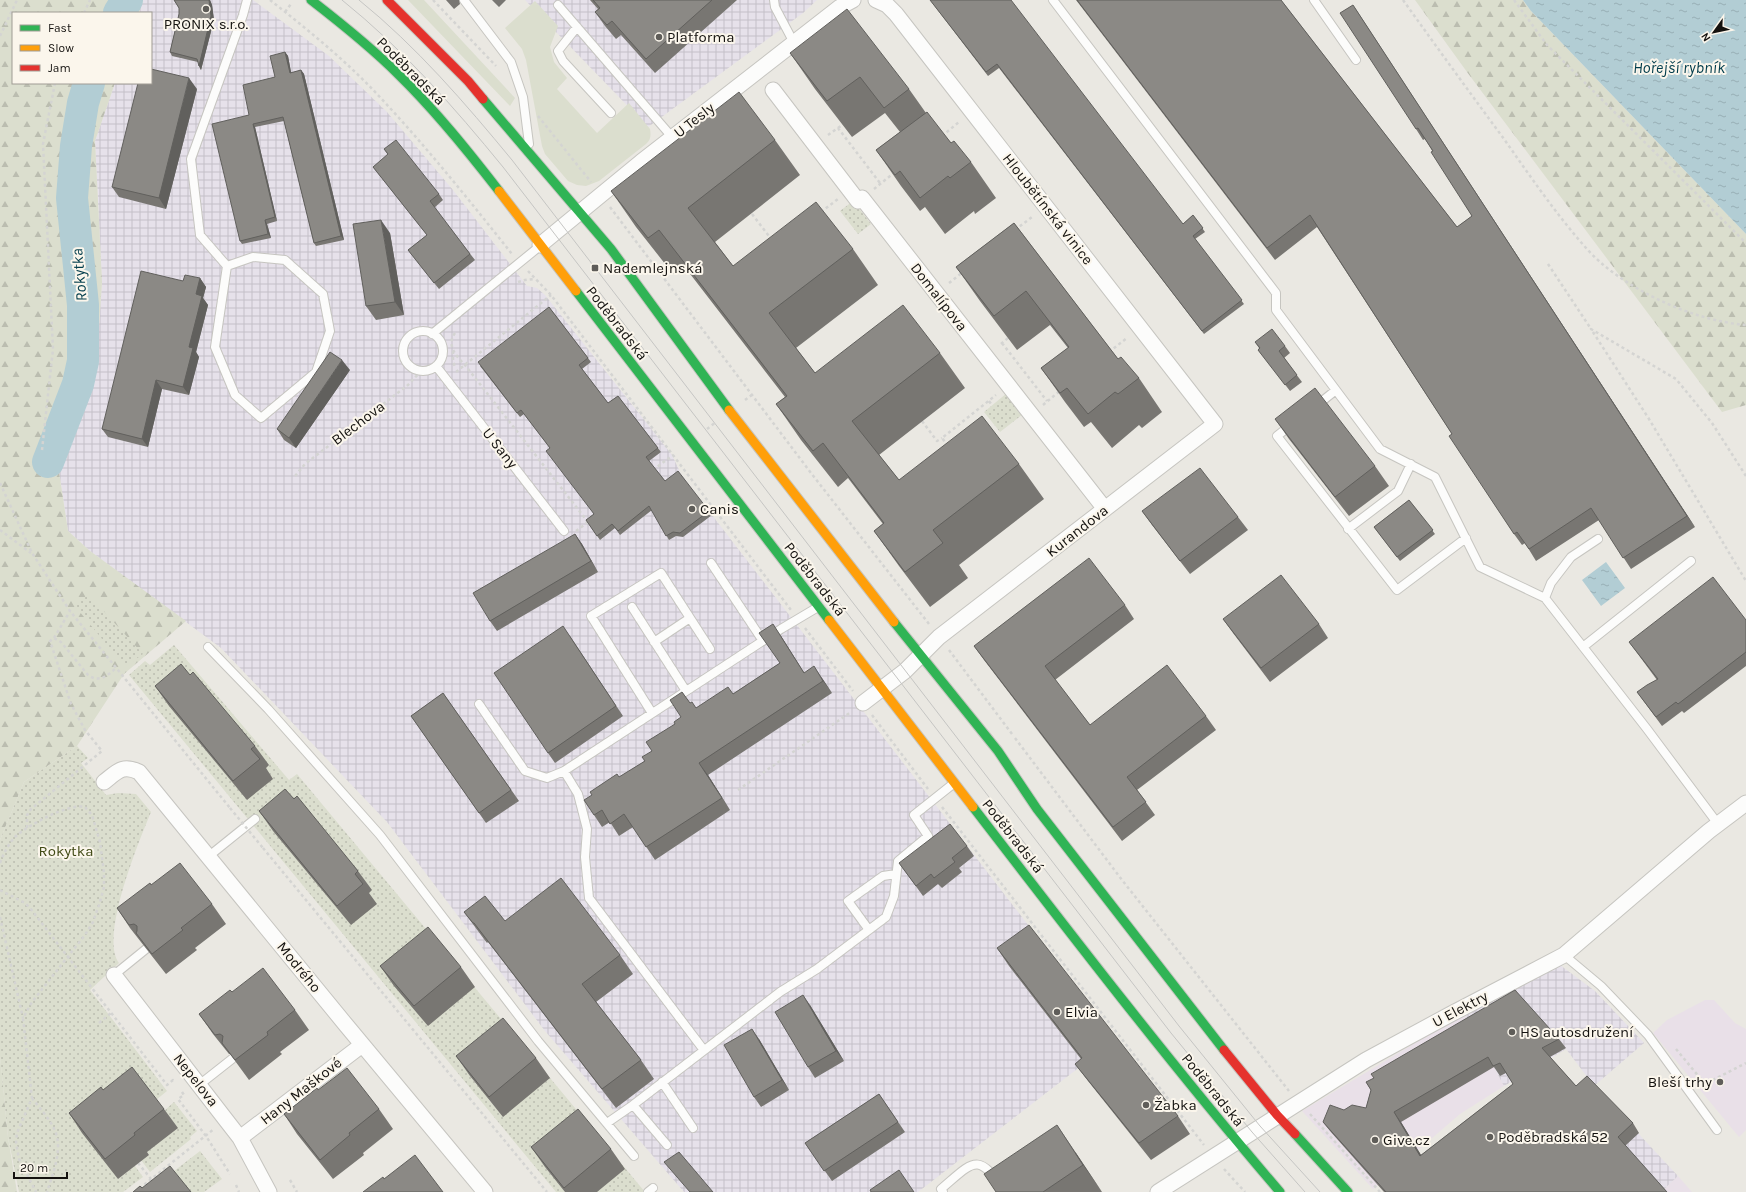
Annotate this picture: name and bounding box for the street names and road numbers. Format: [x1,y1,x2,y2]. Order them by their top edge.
street label: Poděbradská [373,33,449,109]
street label: U Tesly [670,99,718,141]
street label: Hloubětínská vinice [999,150,1097,268]
street label: Domalípova [907,259,971,335]
street label: Poděbradská [582,282,652,364]
street label: Blechova [328,397,388,449]
street label: U Sany [479,424,521,472]
street label: Kurandova [1042,501,1112,561]
street label: Poděbradská [780,538,850,620]
street label: Poděbradská [978,795,1048,877]
street label: Modrého [273,938,325,996]
street label: U Elektry [1429,987,1491,1031]
street label: Nepelova [170,1050,222,1110]
street label: Poděbradská [1178,1050,1248,1130]
street label: Hany Maškové [257,1054,345,1128]

